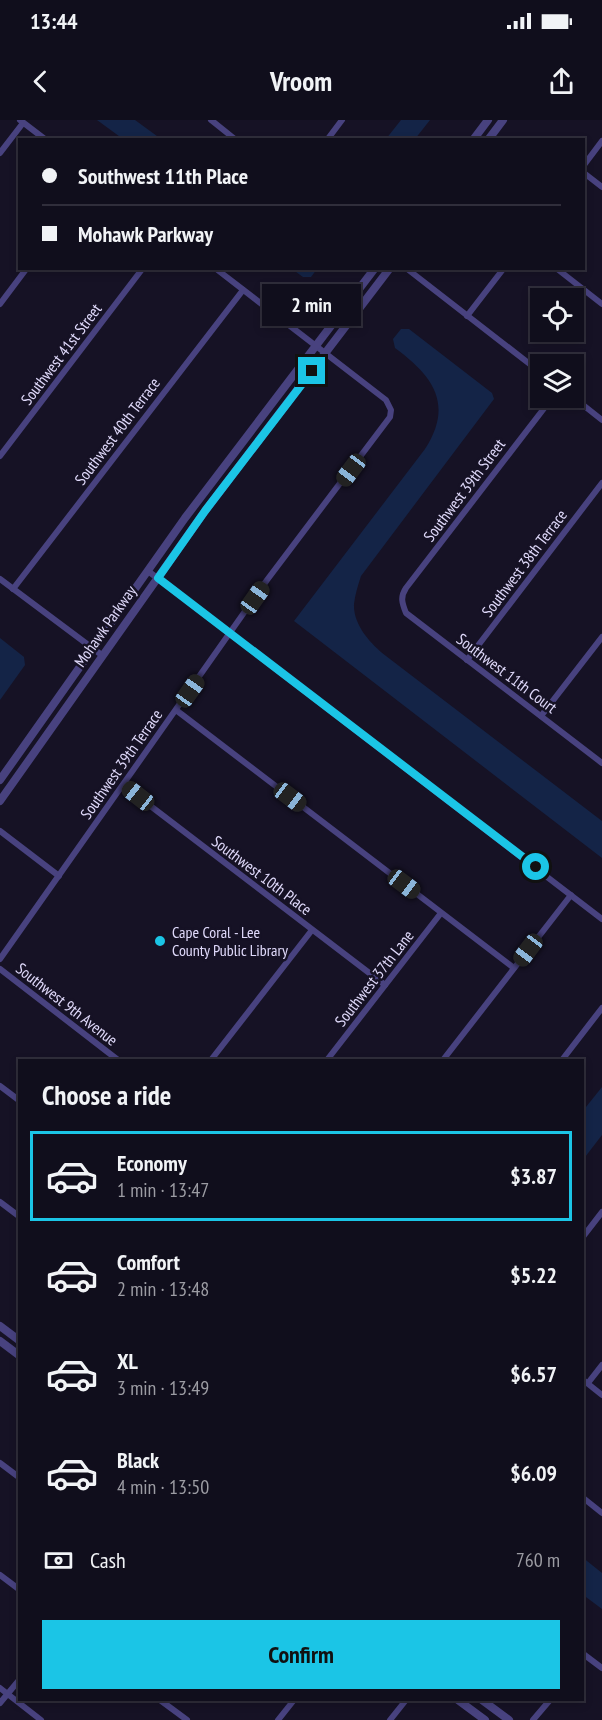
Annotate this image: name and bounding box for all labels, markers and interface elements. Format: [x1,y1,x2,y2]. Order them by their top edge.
text: 13:44 [30,7,78,35]
text: Vroom [270,64,332,98]
icon: back [24,65,57,98]
icon: share [545,65,578,98]
text: Southwest 11th Place [78,162,248,190]
text: Mohawk Parkway [78,220,213,248]
callout: 2 min [262,284,362,326]
map controls [530,288,584,408]
button: locate [530,288,584,342]
text: 2 min [291,292,332,318]
street label: Southwest 41st Street [16,299,106,409]
button: layers [530,354,584,408]
route end [298,357,325,384]
street label: Southwest 40th Terrace [70,373,164,489]
street label: Southwest 39th Street [419,434,510,545]
car [333,450,369,490]
street label: Southwest 38th Terrace [477,505,571,621]
car [237,578,273,618]
street label: Mohawk Parkway [70,581,140,671]
street label: Southwest 11th Court [453,629,562,718]
car [172,671,208,711]
street label: Southwest 39th Terrace [76,705,166,823]
car [118,778,158,814]
car [270,779,310,815]
street label: Southwest 10th Place [208,831,316,919]
route start [522,853,549,880]
car [384,866,424,902]
place label: Cape Coral - Lee County Public Library [172,922,288,960]
street label: Southwest 37th Lane [330,926,418,1030]
car [510,930,546,970]
marker: Cape Coral - Lee County Public Library [153,934,167,948]
street label: Southwest 9th Avenue [12,958,122,1050]
text: Choose a ride [42,1078,171,1112]
icon: car [45,1149,99,1203]
text: Economy [117,1149,187,1177]
text: $3.87 [510,1162,557,1190]
text: 1 min · 13:47 [117,1177,209,1203]
icon: car [45,1248,99,1302]
text: Comfort [117,1248,180,1276]
text: $5.22 [510,1261,557,1289]
text: 2 min · 13:48 [117,1276,209,1302]
icon: car [45,1347,99,1401]
text: XL [117,1347,138,1375]
text: $6.57 [510,1360,557,1388]
text: 3 min · 13:49 [117,1375,209,1401]
icon: car [45,1446,99,1500]
text: Black [117,1446,159,1474]
text: $6.09 [510,1459,557,1487]
text: 4 min · 13:50 [117,1474,209,1500]
icon: cash [42,1544,75,1577]
text: Cash [90,1546,126,1574]
text: 760 m [516,1547,560,1573]
button: Confirm [42,1620,560,1689]

